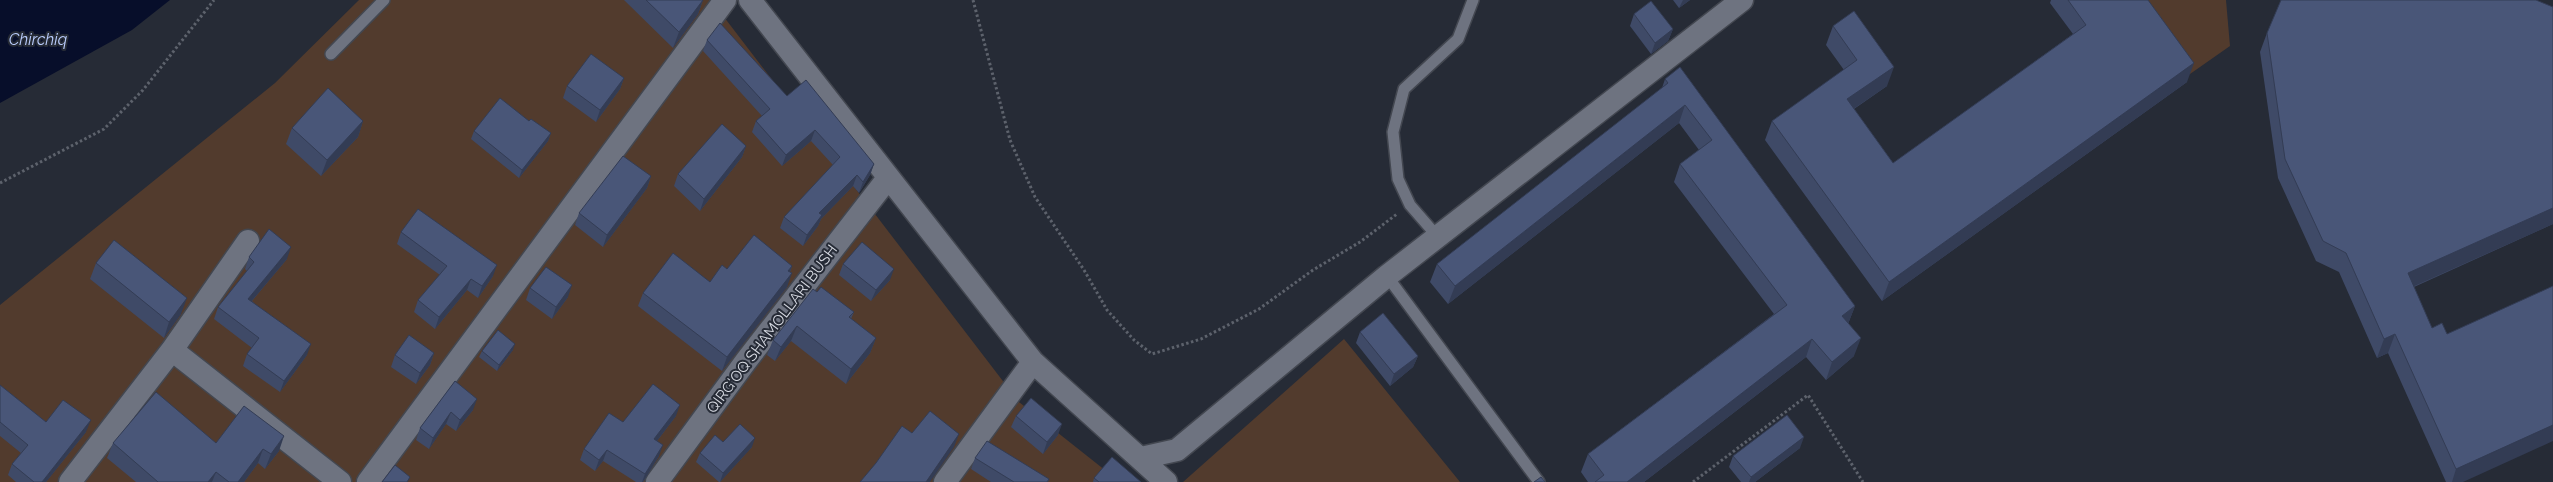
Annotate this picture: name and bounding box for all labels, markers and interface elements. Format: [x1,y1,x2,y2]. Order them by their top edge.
water label: Chirchiq [9,30,68,49]
street label: QIRG'OQ SHAMOLLARI BUSH [703,241,841,417]

